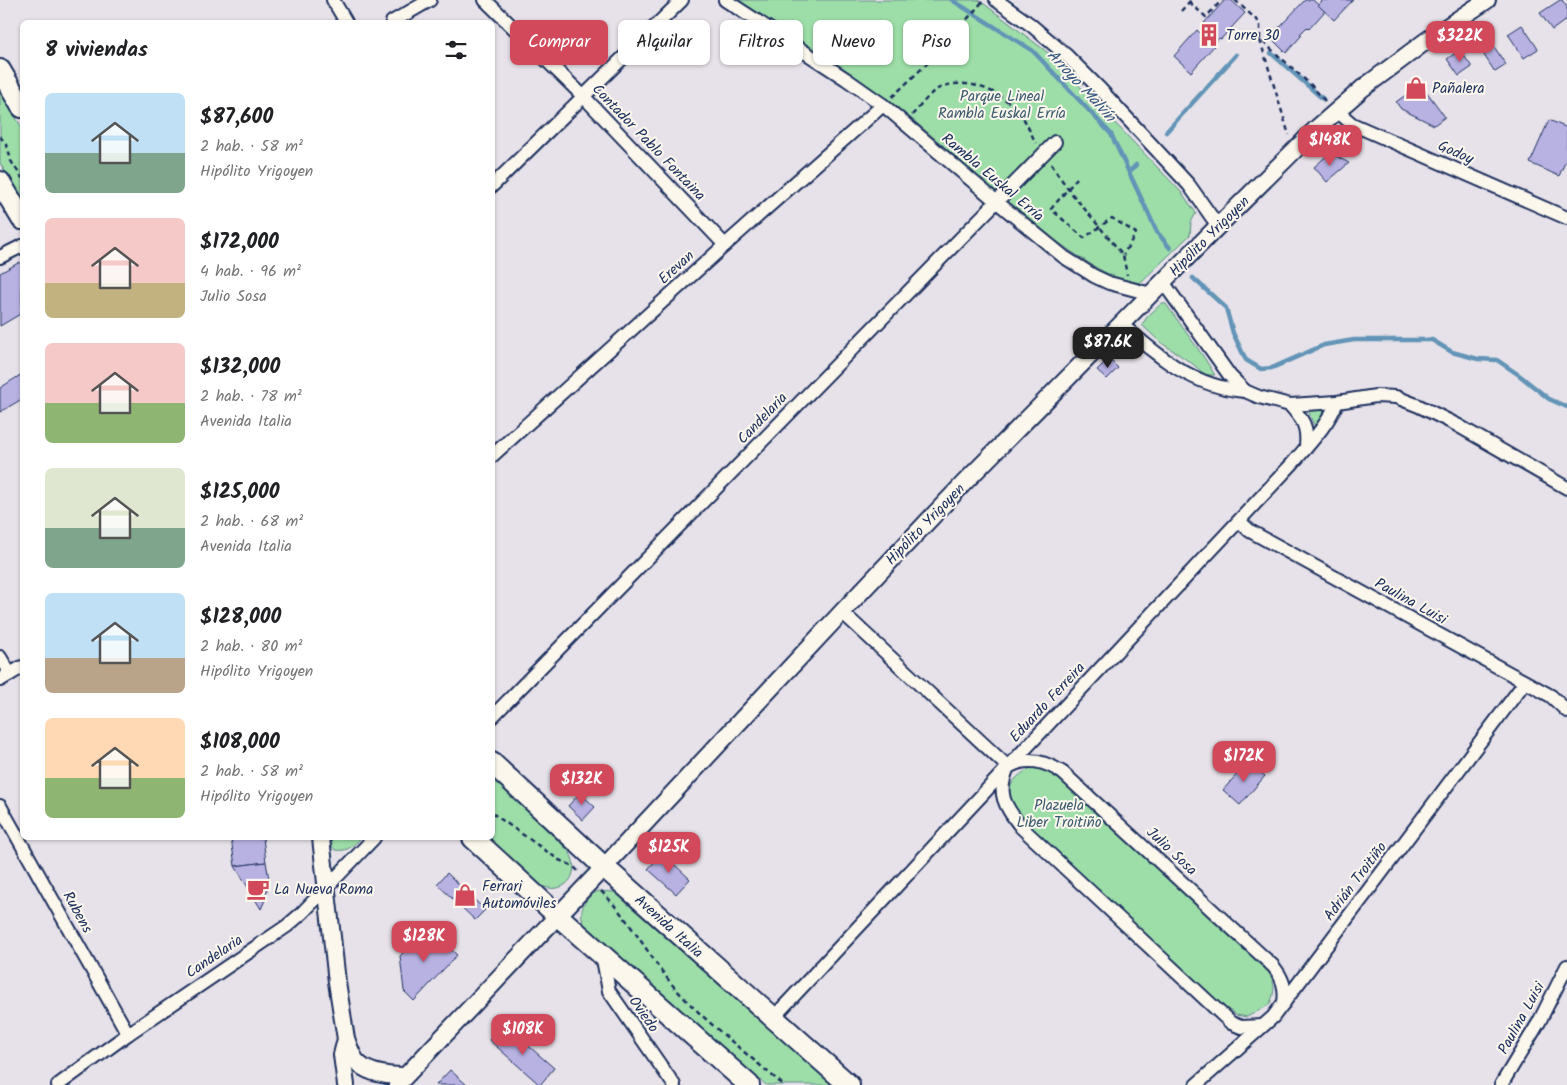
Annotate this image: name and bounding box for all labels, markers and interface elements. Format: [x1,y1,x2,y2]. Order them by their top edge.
chip: Comprar [510,20,608,65]
chip: Alquilar [618,20,710,65]
chip: Filtros [720,20,803,65]
chip: Nuevo [813,20,893,65]
chip: Piso [903,20,969,65]
pin: $322K [1425,20,1495,63]
building icon: Torre 30 [1196,22,1222,48]
place label: Torre 30 [1226,24,1280,48]
text: $322K [1437,24,1483,49]
text: 8 viviendas [45,34,148,67]
icon: filters [442,36,470,64]
water label: Arroyo Malvín [1040,44,1122,129]
shop icon: Pañalera [1403,75,1429,101]
place label: Pañalera [1432,77,1485,101]
street label: Contador Pablo Fontaina [586,78,711,207]
park label: Parque Lineal Rambla Euskal Erría [938,85,1066,126]
text: $87,600 [200,101,273,134]
icon: home [85,113,145,173]
pin: $148K [1295,124,1365,167]
street label: Rambla Euskal Erría [936,128,1049,228]
text: $148K [1309,128,1351,153]
text: 2 hab. · 58 m² [200,134,303,159]
street label: Godoy [1434,134,1478,172]
text: Hipólito Yrigoyen [200,159,313,184]
street label: Hipólito Yrigoyen [1164,191,1256,283]
text: $172,000 [200,226,279,259]
icon: home [85,238,145,298]
street label: Erevan [653,245,700,291]
text: 4 hab. · 96 m² [200,259,301,284]
text: Julio Sosa [200,284,267,309]
pin: $87.6K [1067,326,1149,369]
text: $87.6K [1084,330,1132,355]
text: $132,000 [200,351,280,384]
icon: home [85,363,145,423]
text: 2 hab. · 78 m² [200,384,302,409]
street label: Candelaria [732,387,794,450]
text: Avenida Italia [200,409,292,434]
text: $125,000 [200,476,279,509]
street label: Hipólito Yrigoyen [880,478,971,571]
icon: home [85,488,145,548]
text: 2 hab. · 68 m² [200,509,303,534]
text: Avenida Italia [200,534,292,559]
street label: Paulina Luisi [1370,572,1452,632]
text: $128,000 [200,601,281,634]
icon: home [85,613,145,673]
text: 2 hab. · 80 m² [200,634,302,659]
street label: Eduardo Ferreira [1004,657,1092,748]
text: Hipólito Yrigoyen [200,659,313,684]
text: $108,000 [200,726,280,759]
icon: home [85,738,145,798]
pin: $172K [1209,740,1279,783]
text: $172K [1224,744,1264,769]
text: 2 hab. · 58 m² [200,759,303,784]
pin: $132K [547,764,617,806]
text: $132K [561,767,603,792]
text: Hipólito Yrigoyen [200,784,313,809]
park label: Plazuela Liber Troitiño [1017,794,1102,835]
street label: Julio Sosa [1140,822,1202,882]
pin: $125K [634,832,704,874]
text: $125K [648,835,690,860]
street label: Adrián Troitiño [1318,837,1394,926]
place label: Ferrari Automóviles [482,875,557,916]
cafe icon: La Nueva Roma [245,876,271,902]
place label: La Nueva Roma [274,878,373,902]
shop icon: Ferrari Automóviles [452,882,478,908]
street label: Rubens [56,887,99,939]
street label: Avenida Italia [628,889,708,964]
pin: $128K [389,920,459,963]
text: $128K [403,924,445,949]
street label: Candelaria [181,929,248,985]
street label: Paulina Luisi [1492,977,1552,1059]
street label: Oviedo [622,991,665,1038]
pin: $108K [488,1014,558,1056]
text: $108K [502,1017,544,1042]

